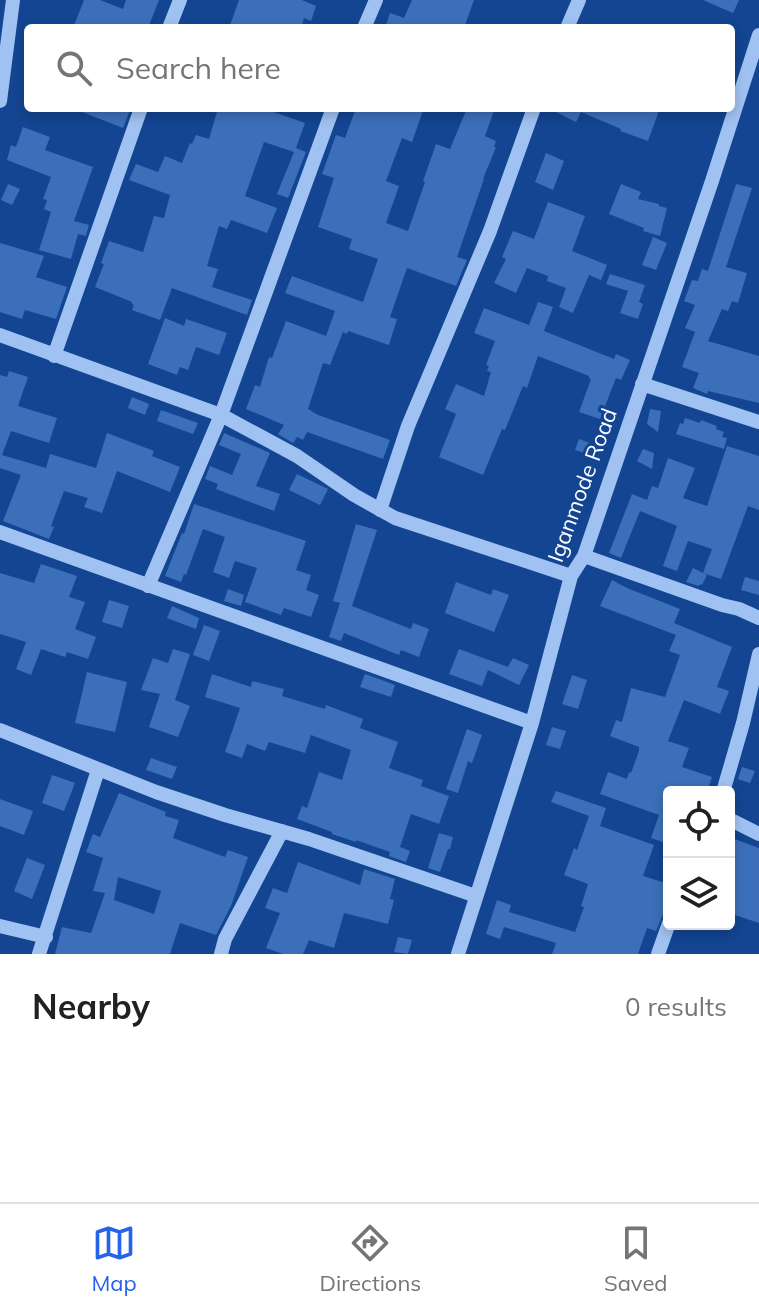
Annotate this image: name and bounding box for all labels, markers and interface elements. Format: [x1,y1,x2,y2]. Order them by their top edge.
search box [24,24,735,112]
icon: search [52,46,96,90]
text: Search here [116,49,281,87]
street label: Iganmode Road [541,404,623,566]
map controls [663,786,735,930]
button: locate [663,786,735,858]
button: layers [663,858,735,930]
text: Nearby [32,985,150,1028]
text: 0 results [625,990,727,1023]
tab: Map [91,1221,137,1297]
tab: Directions [320,1221,421,1297]
tab: Saved [604,1221,668,1297]

